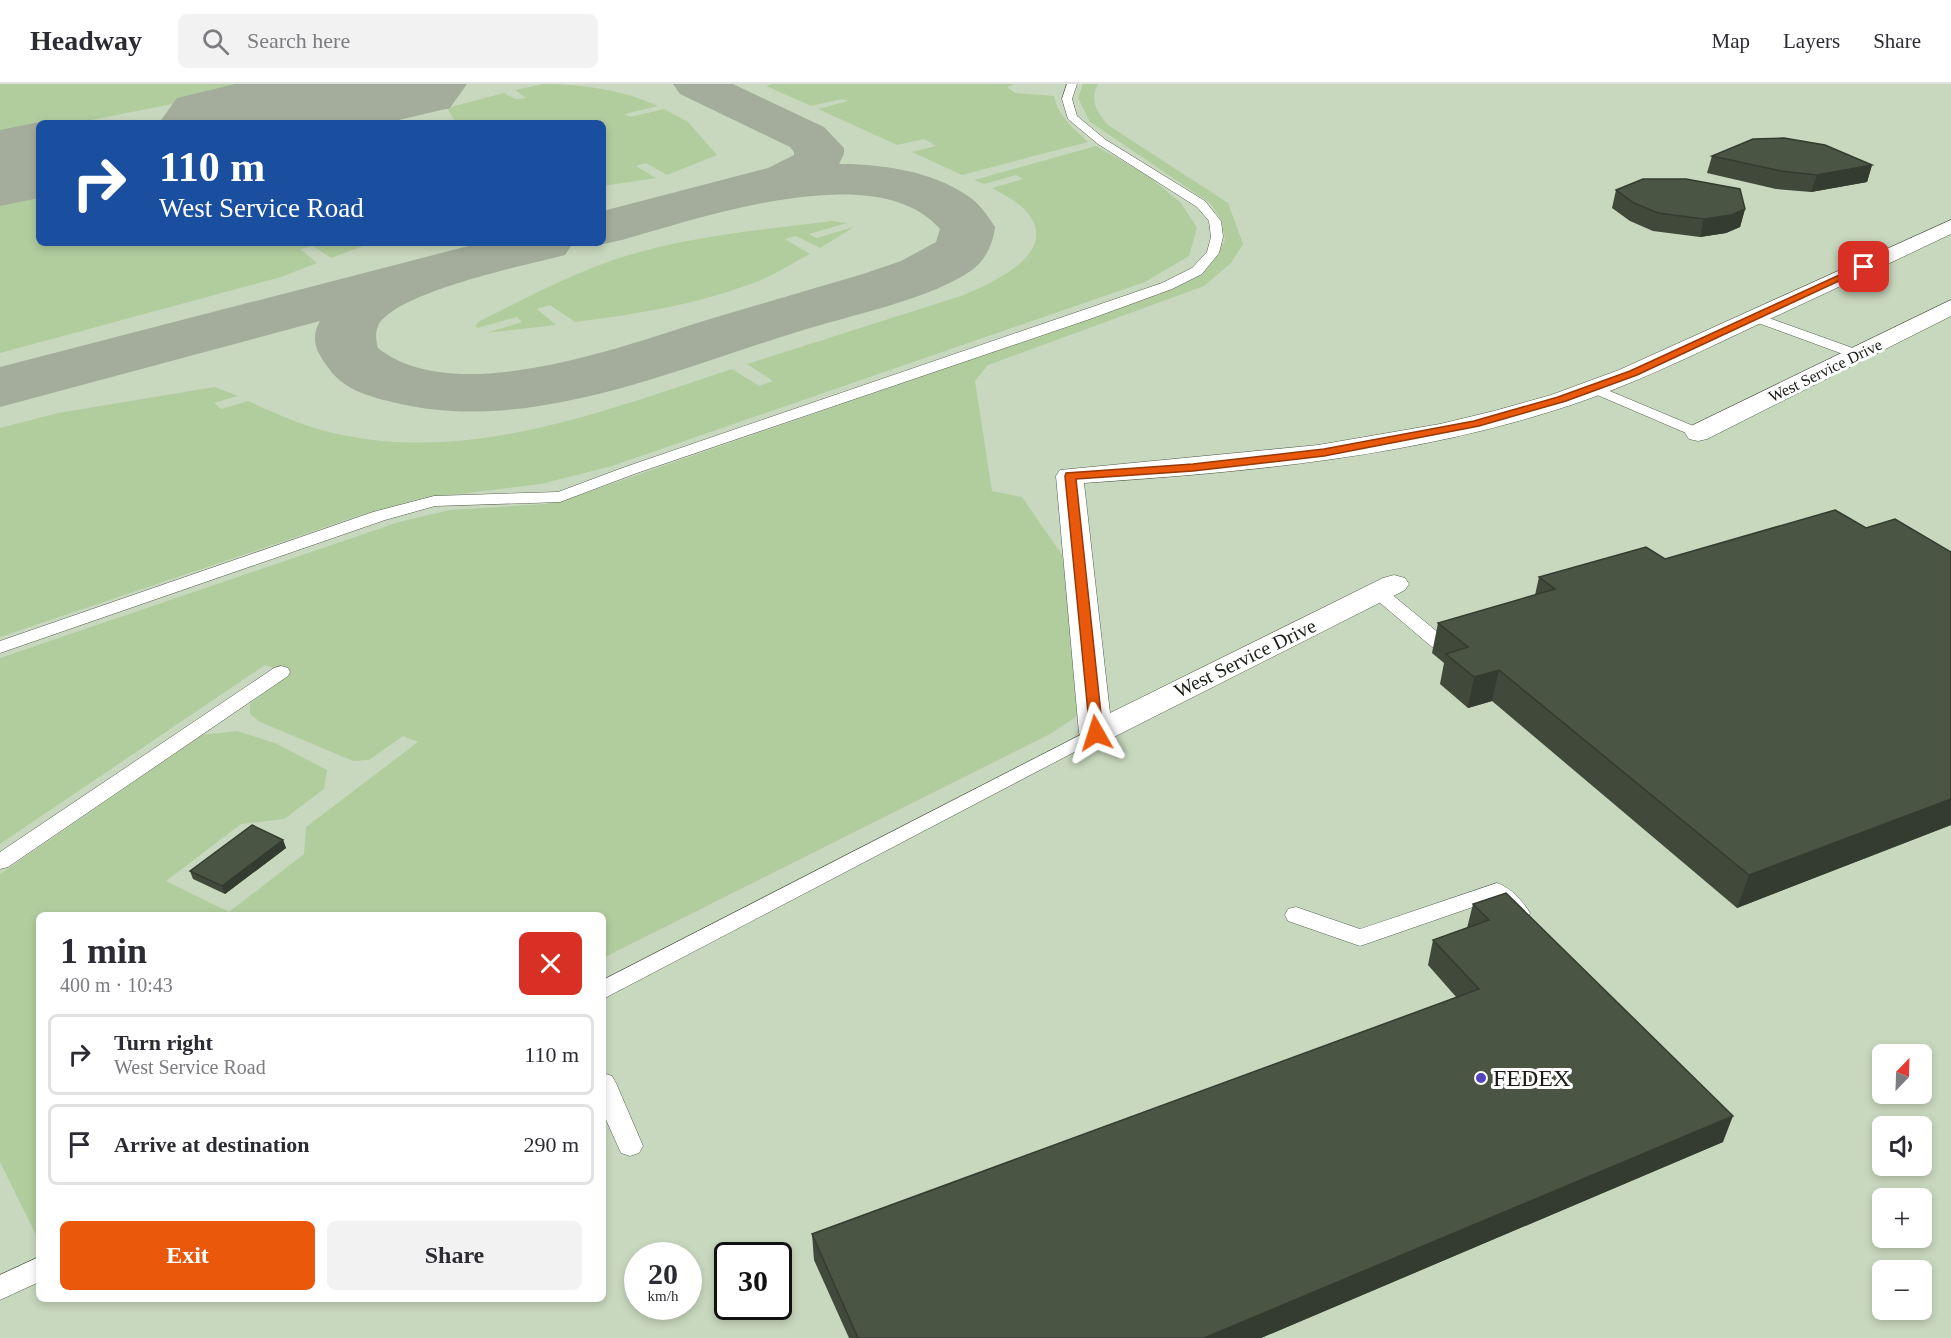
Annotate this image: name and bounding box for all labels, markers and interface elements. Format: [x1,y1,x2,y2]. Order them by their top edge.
search box [178,14,598,68]
text: Headway [30,25,142,56]
icon: search [199,25,232,58]
text: Search here [247,28,350,53]
text: Map [1712,29,1750,53]
text: Layers [1783,29,1840,53]
text: Share [1873,29,1921,53]
icon: right [60,144,138,222]
text: 110 m [159,144,265,190]
text: West Service Road [159,193,364,223]
pin [1838,241,1889,292]
icon: arrive [1847,250,1880,283]
street label: West Service Drive [1766,336,1885,405]
street label: West Service Drive [1171,614,1320,702]
position arrow [1064,701,1128,765]
text: 1 min [60,931,147,971]
button: close [519,932,582,995]
text: 400 m · 10:43 [60,974,173,996]
text: Turn right [114,1030,213,1055]
icon: right [63,1038,96,1071]
text: 110 m [524,1042,579,1067]
north arrow [1872,1044,1932,1104]
map controls [1872,1044,1932,1320]
text: West Service Road [114,1056,266,1078]
place label: FEDEX [1493,1065,1570,1091]
marker: FEDEX [1474,1071,1488,1085]
button: sound [1872,1116,1932,1176]
icon: arrive [63,1128,96,1161]
text: Arrive at destination [114,1132,310,1157]
text: 290 m [523,1132,579,1157]
button: + [1872,1188,1932,1248]
button: Exit [60,1221,315,1290]
button: Share [327,1221,582,1290]
speed limit sign: 30 [714,1242,792,1320]
text: 20 [648,1257,678,1290]
button: − [1872,1260,1932,1320]
text: km/h [648,1288,678,1304]

